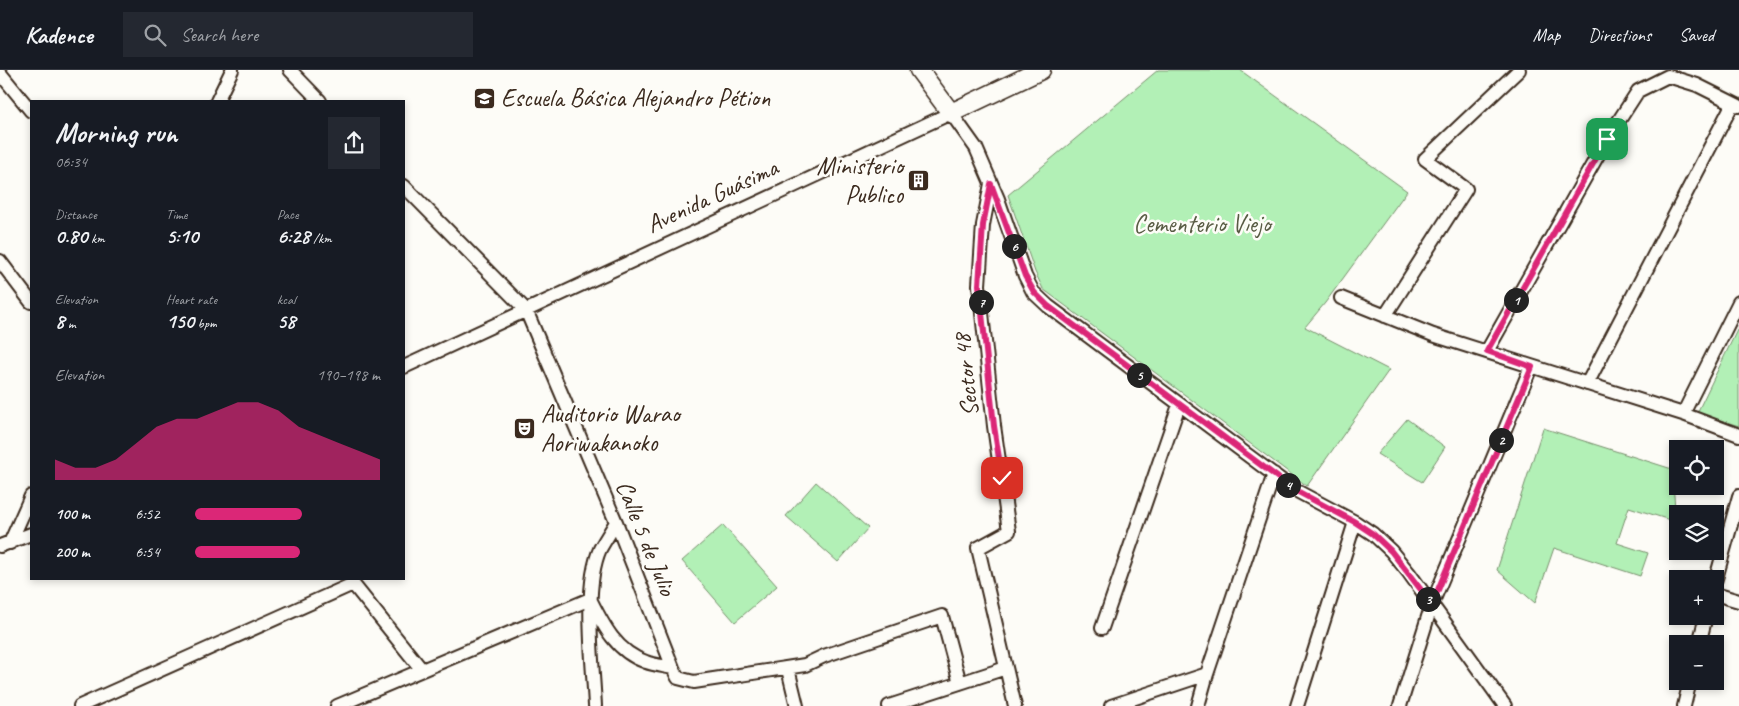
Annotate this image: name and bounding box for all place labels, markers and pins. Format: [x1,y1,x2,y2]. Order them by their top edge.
place label: Escuela Básica Alejandro Pétion [501,82,771,114]
school or university icon: Escuela Básica Alejandro Pétion [473,86,497,110]
pin [1586,118,1628,160]
place label: Ministerio Publico [817,150,906,211]
building icon: Ministerio Publico [907,168,931,192]
pin: 6 [1002,234,1026,258]
pin: 1 [1504,288,1528,312]
pin: 7 [968,290,994,314]
pin: 5 [1126,362,1152,388]
place label: Auditorio Warao Aoriwakanoko [541,398,683,459]
theatre icon: Auditorio Warao Aoriwakanoko [513,416,537,440]
pin: 2 [1488,428,1514,452]
pin [981,457,1023,499]
pin: 4 [1276,472,1300,498]
pin: 3 [1416,586,1440,612]

